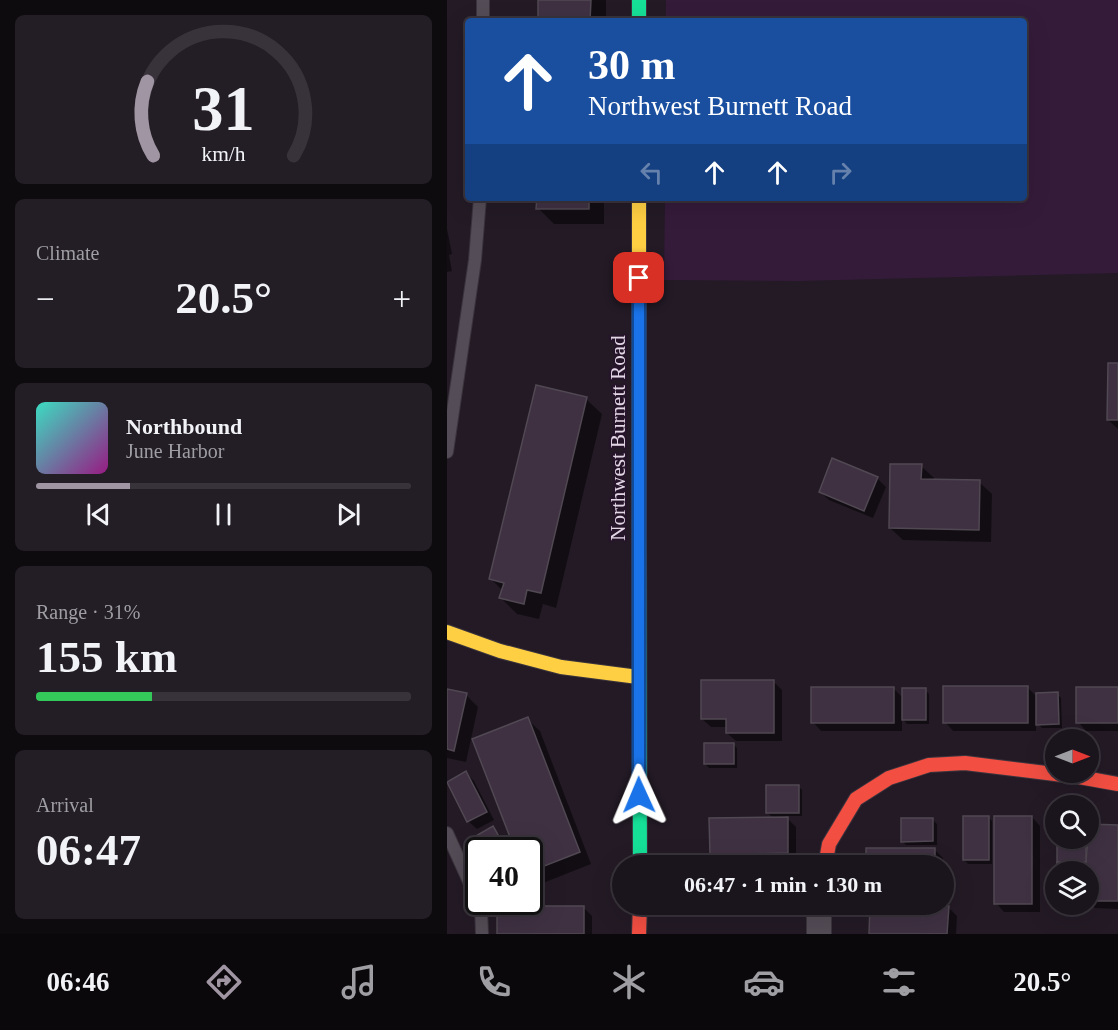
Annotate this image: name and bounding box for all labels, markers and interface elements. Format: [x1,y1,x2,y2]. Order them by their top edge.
icon: ahead [489,42,567,120]
text: 30 m [588,42,676,88]
text: 31 [192,75,255,144]
text: Northwest Burnett Road [588,91,852,121]
text: km/h [201,143,246,167]
icon: left [635,156,668,189]
icon: ahead [698,156,731,189]
icon: ahead [761,156,794,189]
icon: right [824,156,857,189]
text: Climate [36,242,99,264]
pin [613,252,664,303]
icon: arrive [622,261,655,294]
text: 20.5° [175,273,272,323]
text: − [36,281,55,317]
text: + [392,281,411,317]
street label: Northwest Burnett Road [606,335,630,541]
text: Northbound [126,414,242,439]
text: June Harbor [126,440,224,462]
icon: previous [82,498,115,531]
icon: pause [207,498,240,531]
icon: next [332,498,365,531]
text: Range · 31% [36,601,140,623]
text: 155 km [36,632,177,682]
north arrow [1045,729,1099,783]
map controls [1045,729,1099,915]
position arrow [607,763,671,827]
text: Arrival [36,794,94,816]
button: search [1045,795,1099,849]
text: 06:47 [36,825,141,875]
speed limit sign: 40 [465,837,543,915]
button: layers [1045,861,1099,915]
text: 06:47 · 1 min · 130 m [684,872,882,897]
icon: directions [203,961,245,1003]
icon: music [338,961,380,1003]
icon: phone [473,961,515,1003]
icon: climate [608,961,650,1003]
icon: car [743,961,785,1003]
icon: filters [878,961,920,1003]
text: 06:46 [47,967,110,997]
text: 20.5° [1013,967,1071,997]

